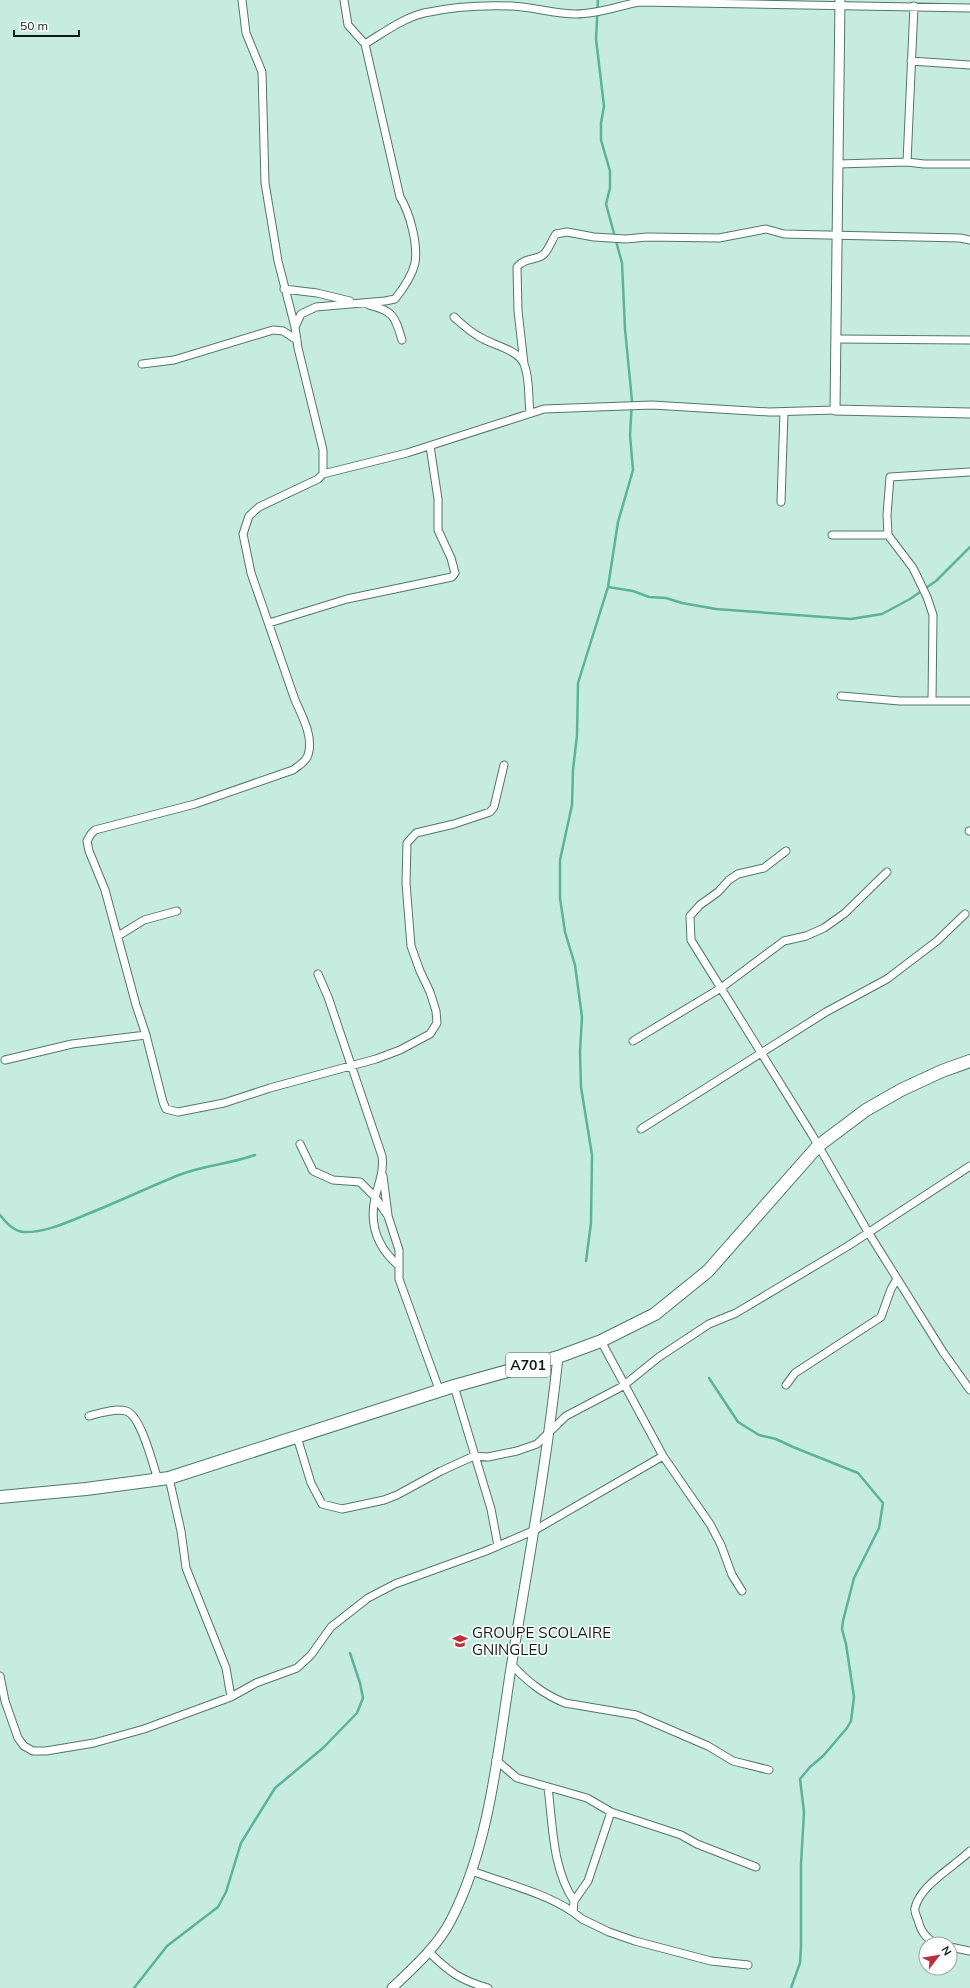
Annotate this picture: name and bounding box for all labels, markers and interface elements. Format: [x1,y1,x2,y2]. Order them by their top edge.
scale bar [14,12,79,38]
text: 50 m [20,18,48,33]
road number: A701 [506,1353,550,1377]
place label: GROUPE SCOLAIRE GNINGLEU [472,1623,611,1659]
school or university icon: GROUPE SCOLAIRE GNINGLEU [451,1632,469,1650]
north arrow [918,1936,958,1976]
text: N [938,1944,955,1958]

